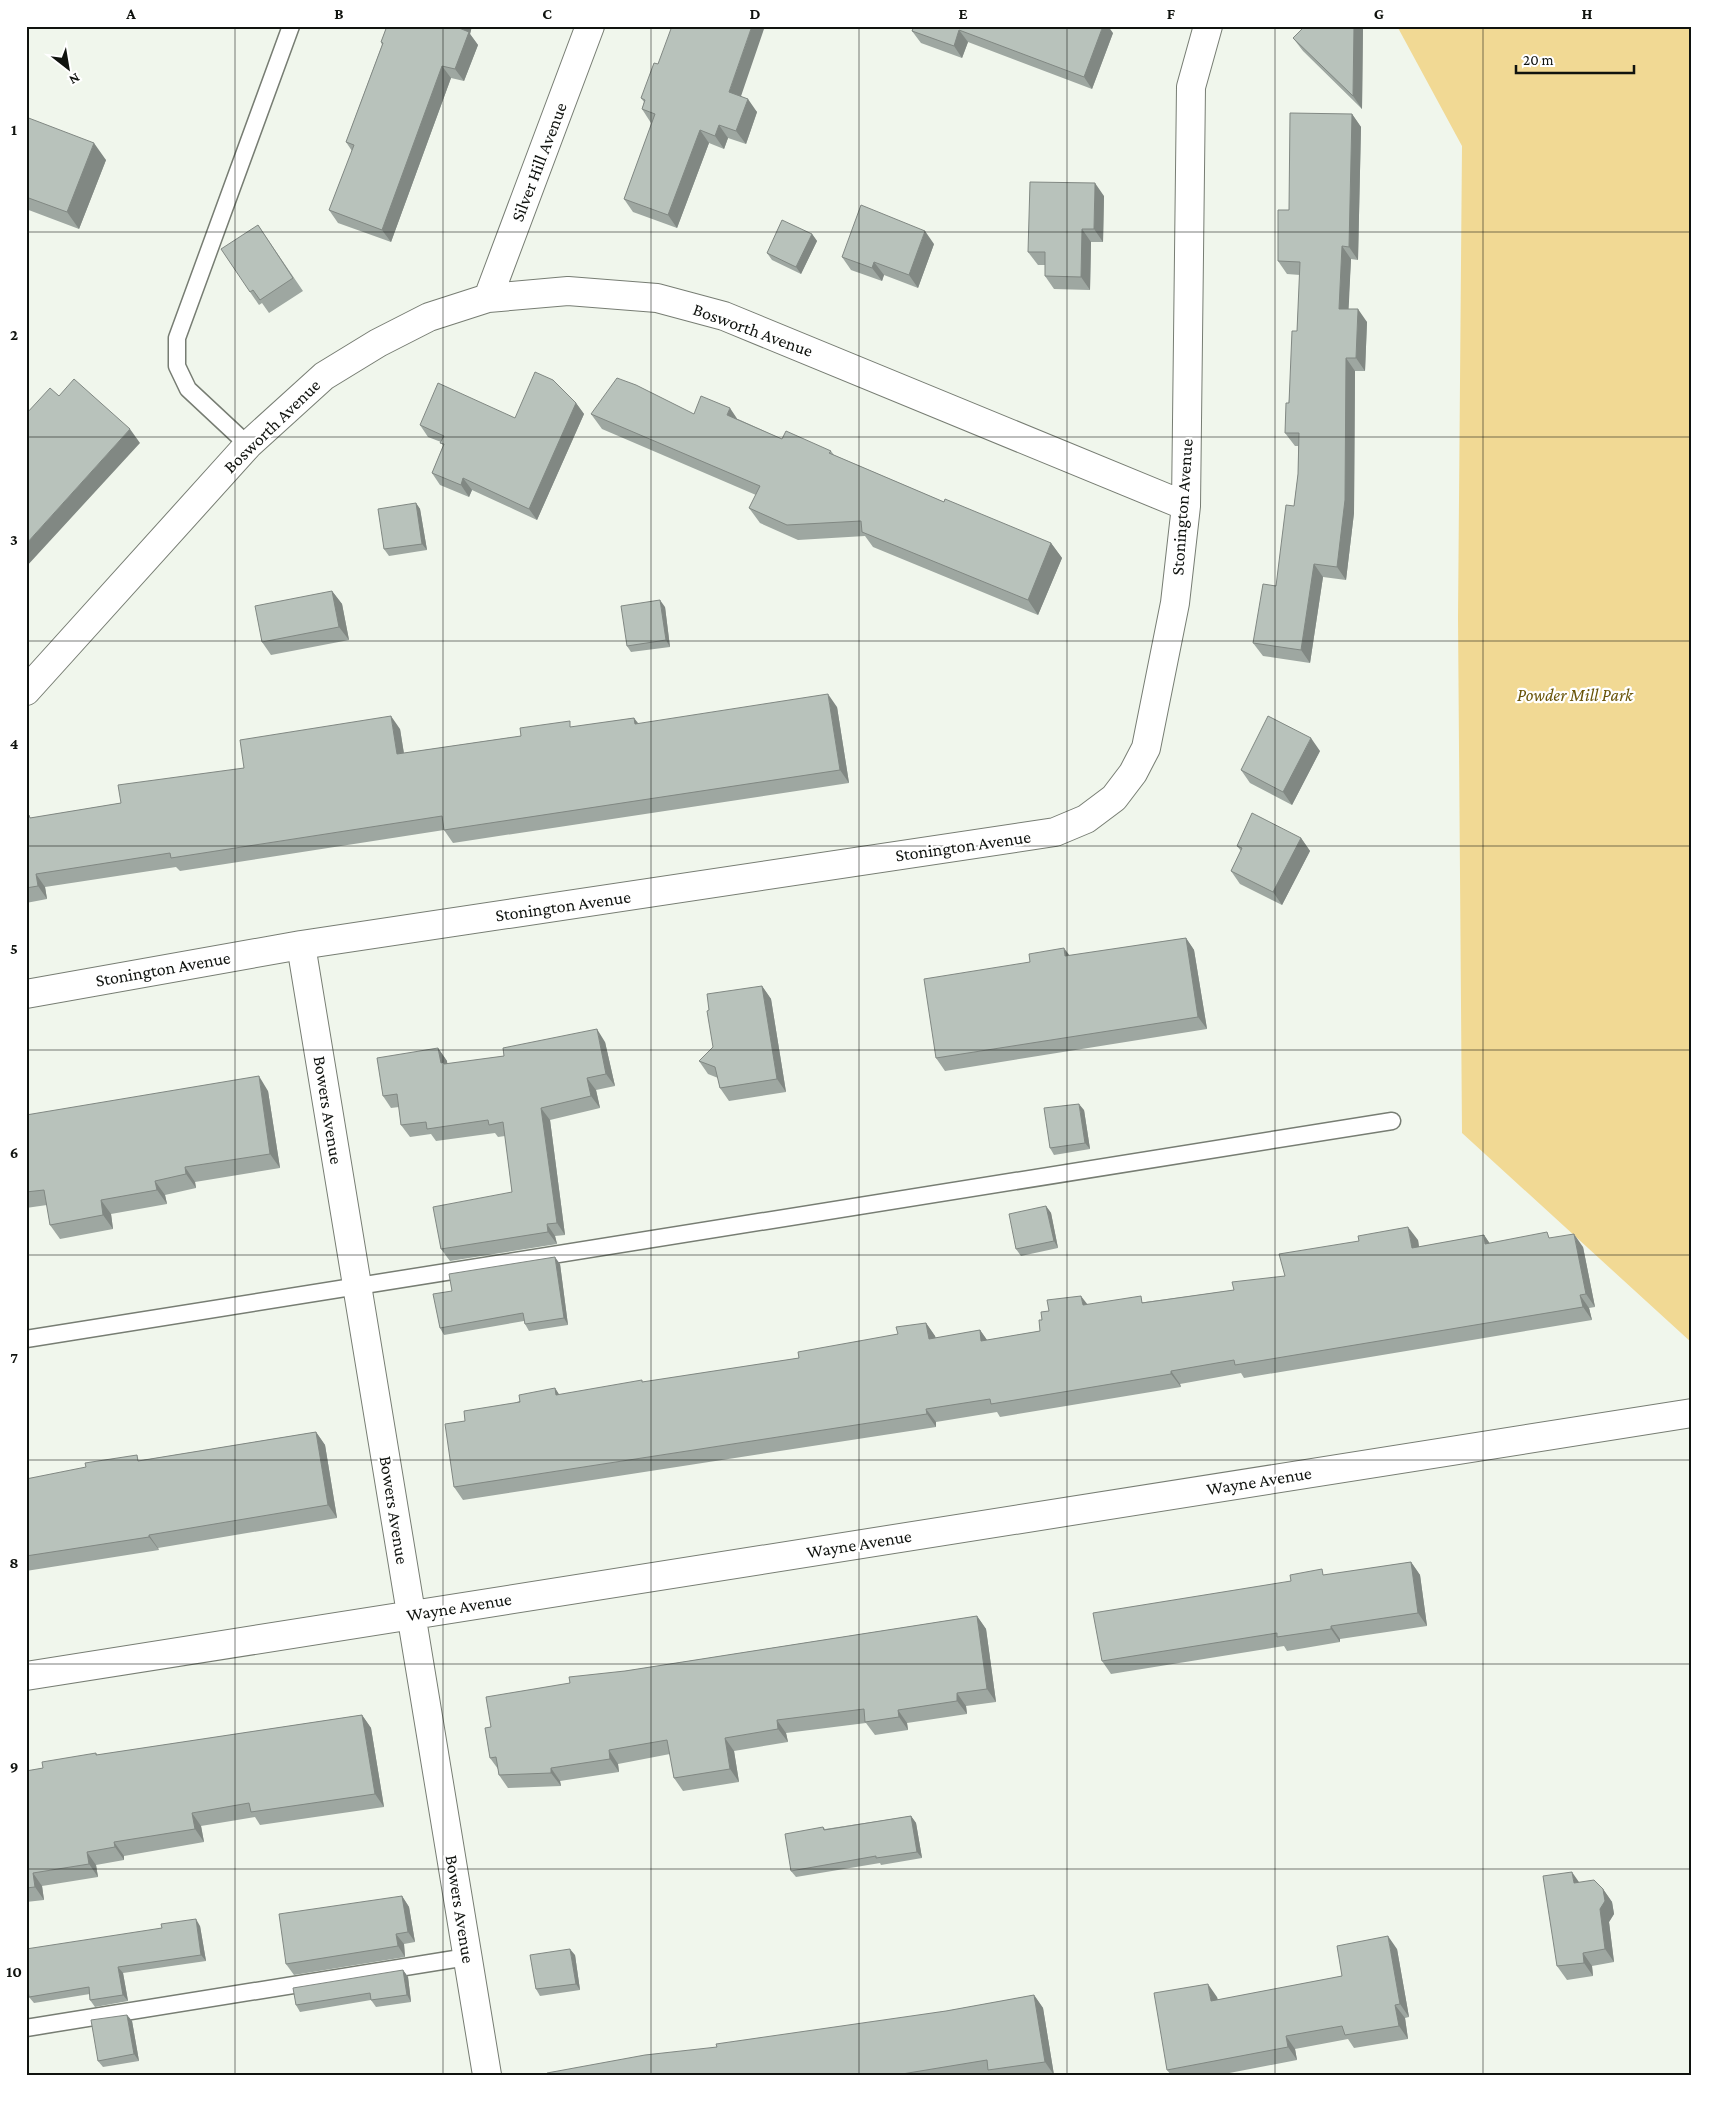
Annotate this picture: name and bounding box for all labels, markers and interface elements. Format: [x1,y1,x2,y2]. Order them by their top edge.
text: A [125,5,136,22]
text: B [334,5,344,22]
text: C [542,5,552,22]
text: D [749,5,761,22]
text: E [958,5,968,22]
text: F [1167,5,1176,22]
text: G [1374,5,1384,22]
text: H [1582,5,1593,22]
north arrow [42,42,92,92]
scale bar [1516,42,1633,74]
text: 20 m [1523,52,1554,68]
text: N [66,70,83,89]
street label: Silver Hill Avenue [507,99,571,224]
text: 1 [11,121,17,138]
street label: Bosworth Avenue [690,299,816,361]
text: 2 [10,326,18,343]
street label: Bosworth Avenue [220,375,324,477]
street label: Stonington Avenue [1167,438,1197,576]
text: 3 [10,531,18,548]
park label: Powder Mill Park [1517,685,1634,705]
text: 4 [10,735,19,752]
street label: Stonington Avenue [894,827,1032,865]
street label: Stonington Avenue [494,887,632,925]
text: 5 [10,940,18,957]
street label: Stonington Avenue [94,947,232,991]
street label: Bowers Avenue [310,1054,346,1166]
text: 6 [10,1144,18,1161]
text: 7 [10,1349,18,1366]
street label: Bowers Avenue [376,1454,412,1566]
street label: Wayne Avenue [1205,1463,1313,1499]
street label: Wayne Avenue [805,1526,913,1562]
text: 8 [9,1554,19,1571]
street label: Wayne Avenue [405,1589,513,1625]
text: 9 [10,1758,18,1775]
street label: Bowers Avenue [442,1853,478,1965]
text: 10 [6,1963,22,1980]

